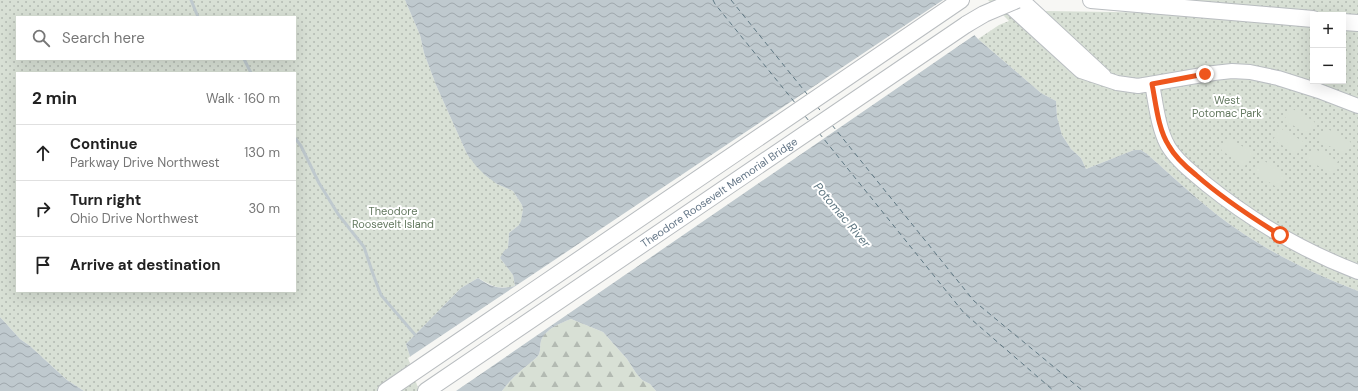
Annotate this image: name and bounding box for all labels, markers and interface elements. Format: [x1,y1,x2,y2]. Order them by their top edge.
map controls [1310,12,1346,84]
button: + [1310,12,1346,48]
search box [16,16,296,60]
icon: search [30,27,52,49]
text: Search here [62,28,145,48]
button: − [1310,48,1346,84]
route end [1196,65,1214,83]
text: 2 min [32,87,77,109]
text: Walk · 160 m [206,90,280,107]
park label: West Potomac Park [1192,93,1262,120]
text: Continue [70,134,138,154]
street label: Theodore Roosevelt Memorial Bridge [638,134,800,250]
icon: ahead [32,142,54,164]
text: 130 m [244,144,280,161]
text: Parkway Drive Northwest [70,154,220,171]
water label: Potomac River [810,179,874,251]
text: Turn right [70,190,141,210]
icon: right [32,198,54,220]
text: 30 m [248,200,280,217]
park label: Theodore Roosevelt Island [352,204,434,231]
text: Ohio Drive Northwest [70,210,199,227]
route start [1271,226,1289,244]
icon: arrive [32,254,54,276]
text: Arrive at destination [70,255,221,275]

